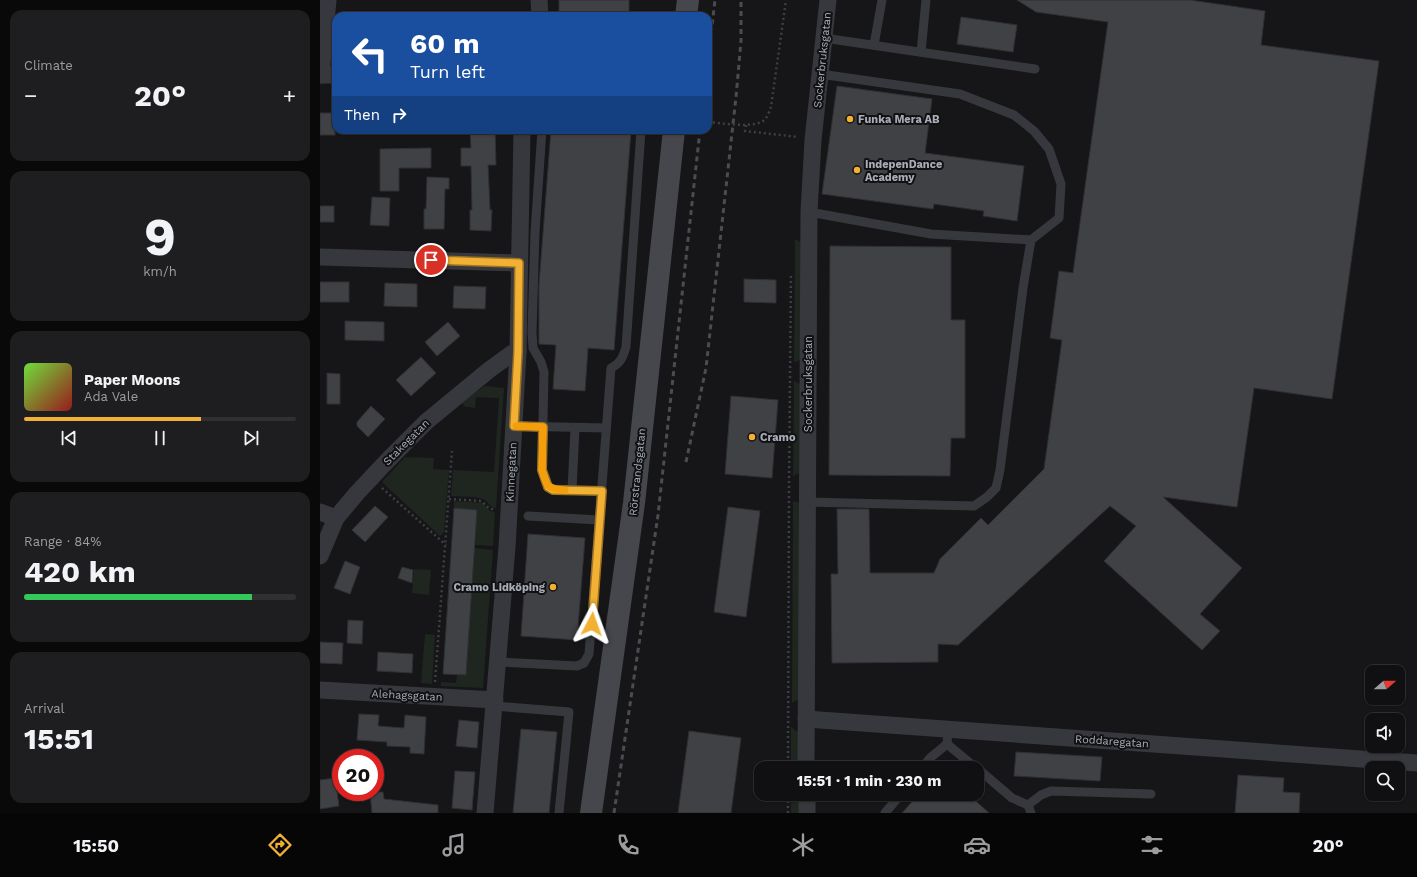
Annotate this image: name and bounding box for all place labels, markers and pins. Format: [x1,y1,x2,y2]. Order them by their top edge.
place label: Funka Mera AB [858,113,940,126]
marker: Funka Mera AB [845,114,855,124]
place label: IndepenDance Academy [865,158,942,184]
marker: IndepenDance Academy [852,165,862,175]
pin [414,243,448,277]
place label: Cramo [760,431,796,444]
marker: Cramo [747,432,757,442]
place label: Cramo Lidköping [453,581,546,594]
marker: Cramo Lidköping [548,582,558,592]

